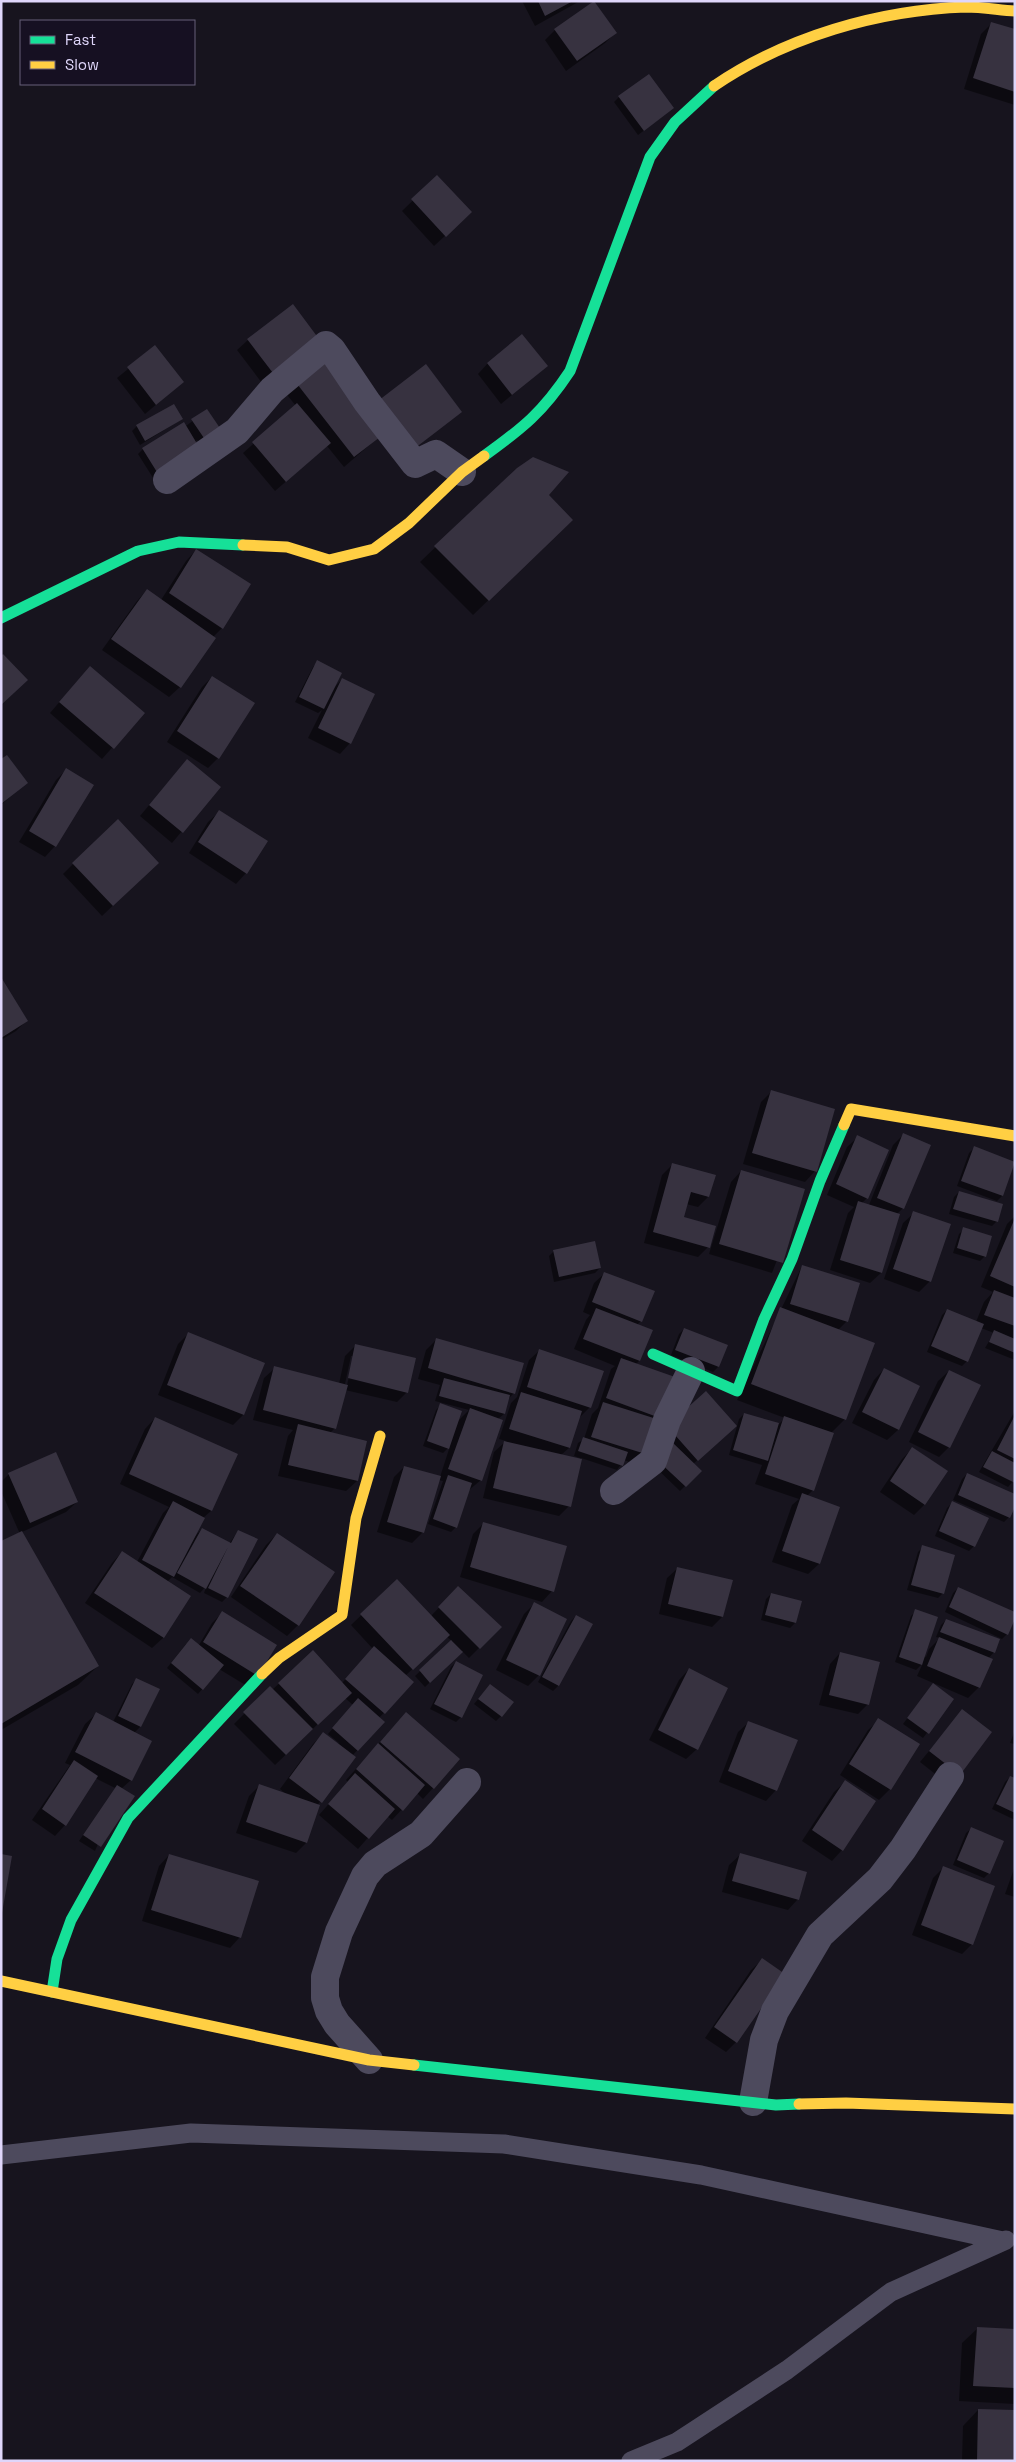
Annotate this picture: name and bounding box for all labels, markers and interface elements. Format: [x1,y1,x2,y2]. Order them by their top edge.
legend [20,20,195,85]
text: Fast [65,30,96,49]
text: Slow [65,55,99,74]

